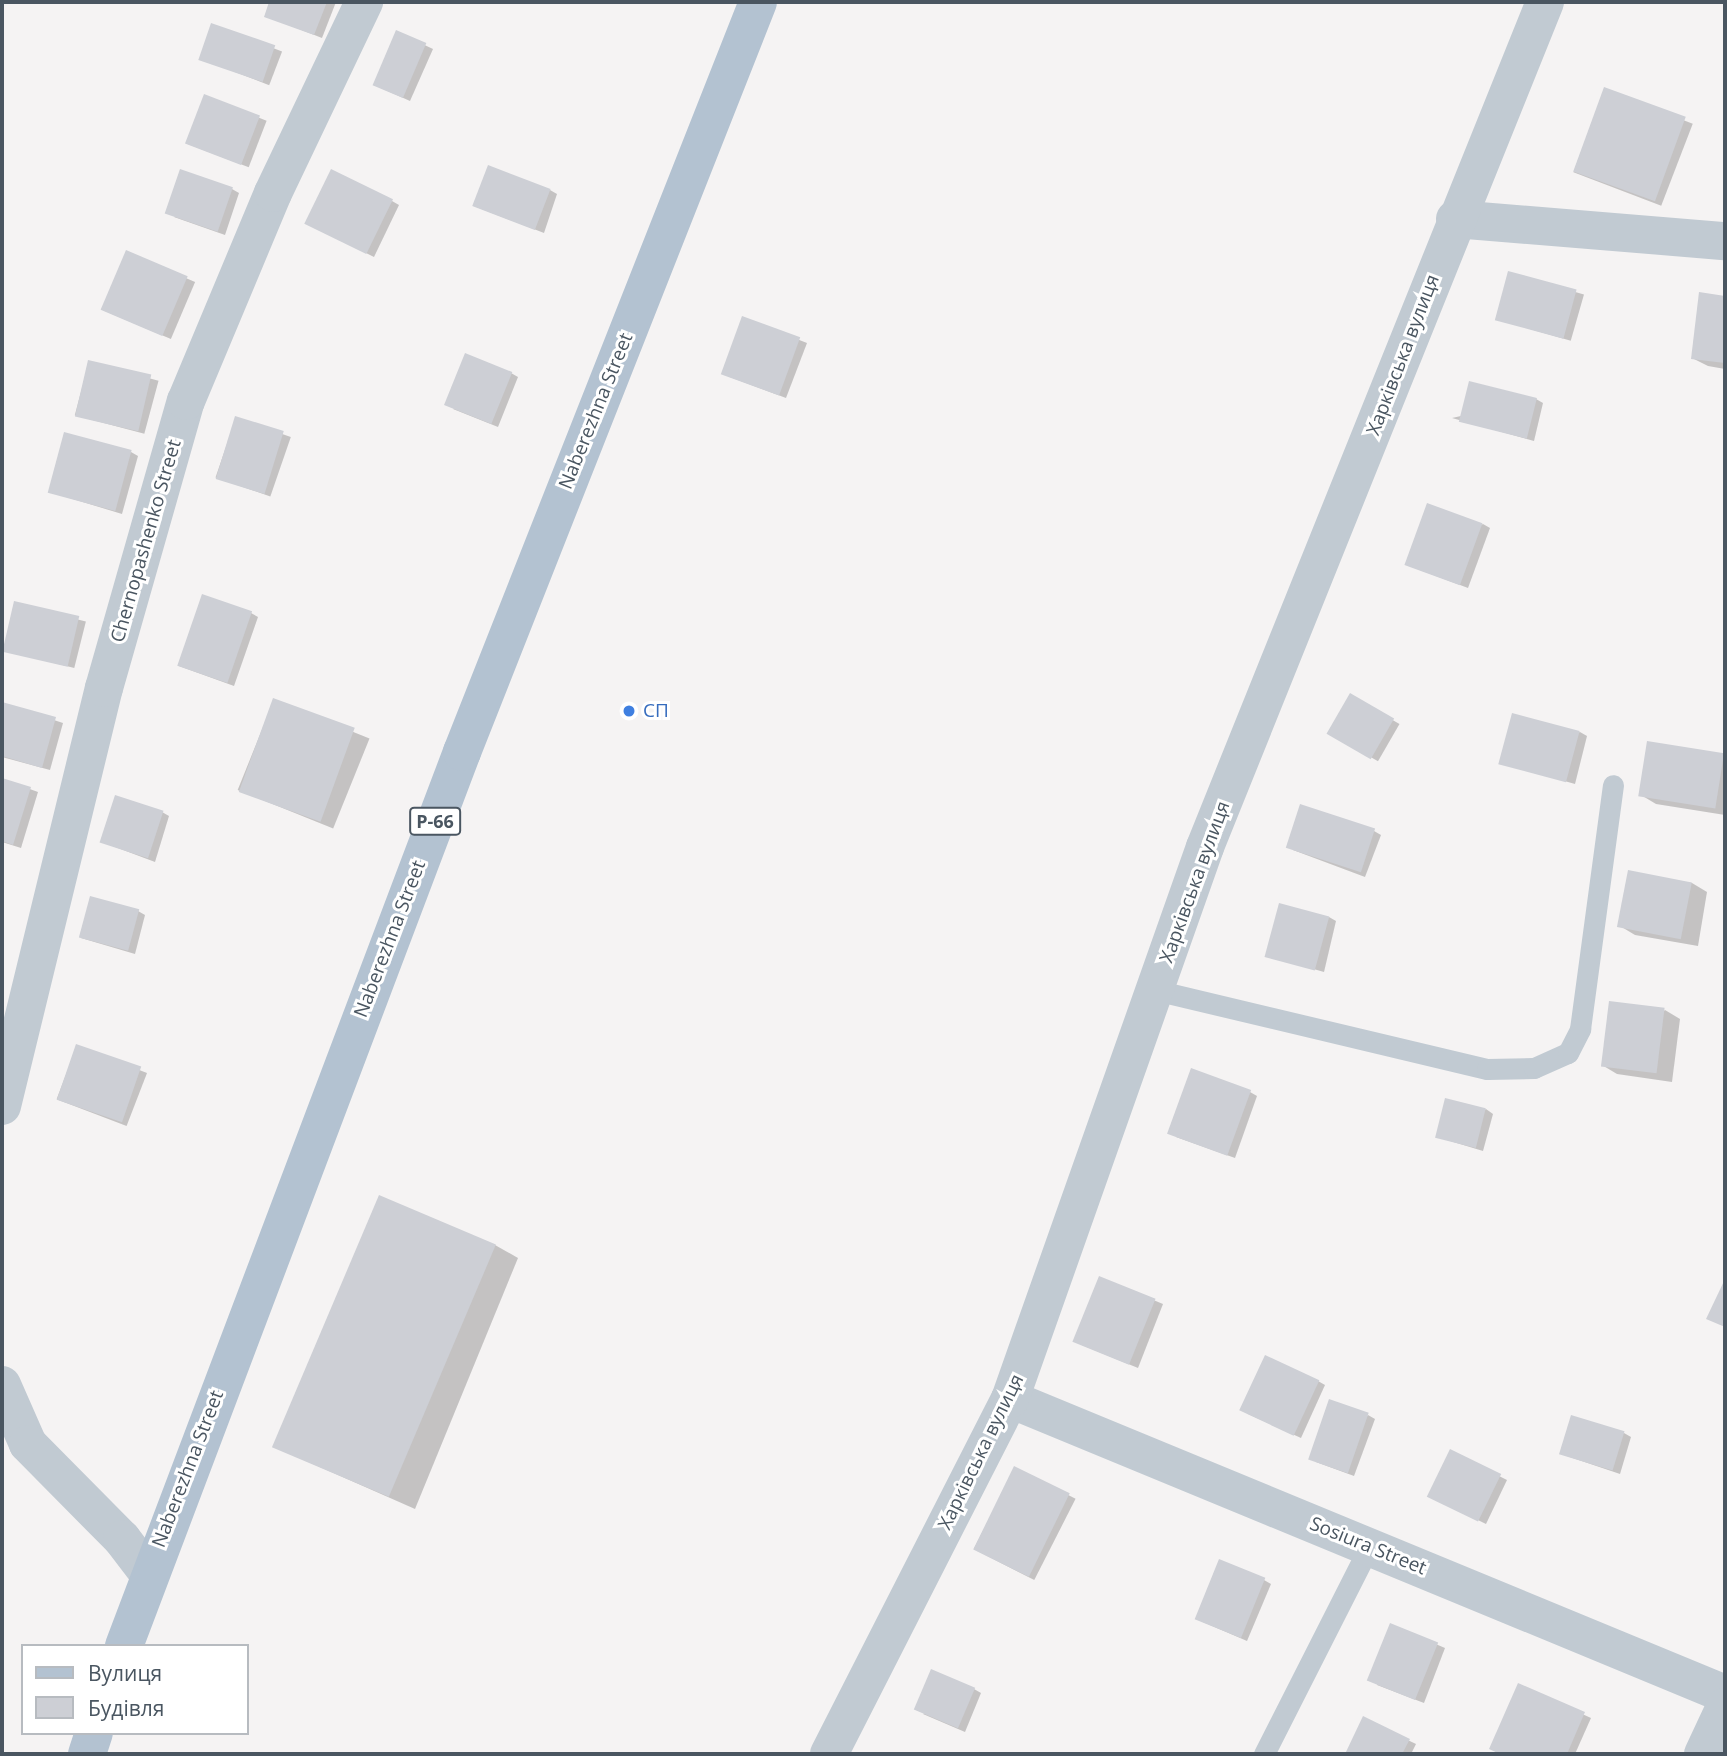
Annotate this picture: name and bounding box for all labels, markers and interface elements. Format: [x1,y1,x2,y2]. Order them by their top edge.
street label: Харківська вулиця [1362,272,1444,438]
street label: Naberezhna Street [554,330,638,492]
street label: Chernopashenko Street [106,437,186,645]
place label: СП [643,700,669,722]
marker: СП [621,703,637,719]
street label: Харківська вулиця [1155,798,1235,966]
road number: Р-66 [409,806,461,836]
street label: Naberezhna Street [350,857,430,1021]
street label: Харківська вулиця [933,1371,1029,1533]
street label: Naberezhna Street [148,1387,228,1551]
street label: Sosiura Street [1306,1512,1430,1580]
legend [21,1644,248,1735]
text: Вулиця [88,1659,162,1687]
text: Будівля [88,1694,164,1722]

